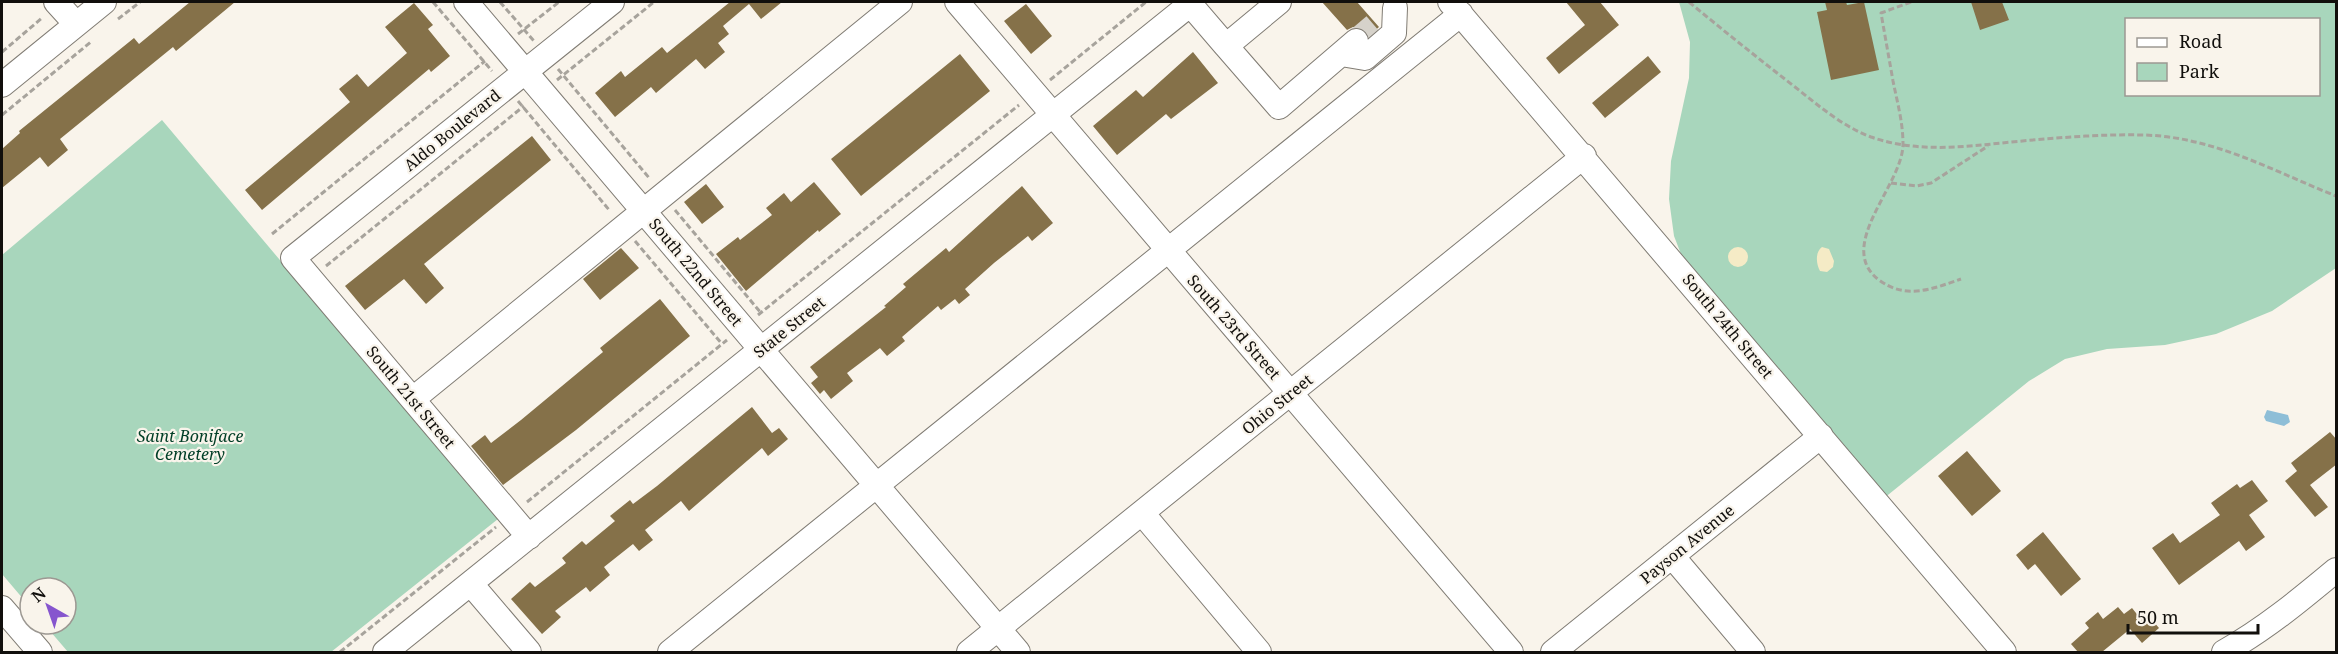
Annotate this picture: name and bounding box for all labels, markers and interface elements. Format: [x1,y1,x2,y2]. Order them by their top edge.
legend [2125,18,2320,96]
text: Road [2179,29,2222,53]
text: Park [2179,59,2219,83]
street label: Aldo Boulevard [399,84,505,176]
street label: South 22nd Street [644,213,748,331]
street label: South 24th Street [1678,269,1779,383]
street label: South 23rd Street [1182,270,1286,384]
street label: State Street [749,291,830,363]
street label: South 21st Street [362,341,461,453]
street label: Ohio Street [1237,368,1317,439]
park label: Saint Boniface Cemetery [137,425,243,465]
street label: Payson Avenue [1635,499,1739,589]
north arrow [18,576,78,636]
text: N [26,582,51,607]
scale bar [2128,597,2258,635]
text: 50 m [2137,605,2179,629]

